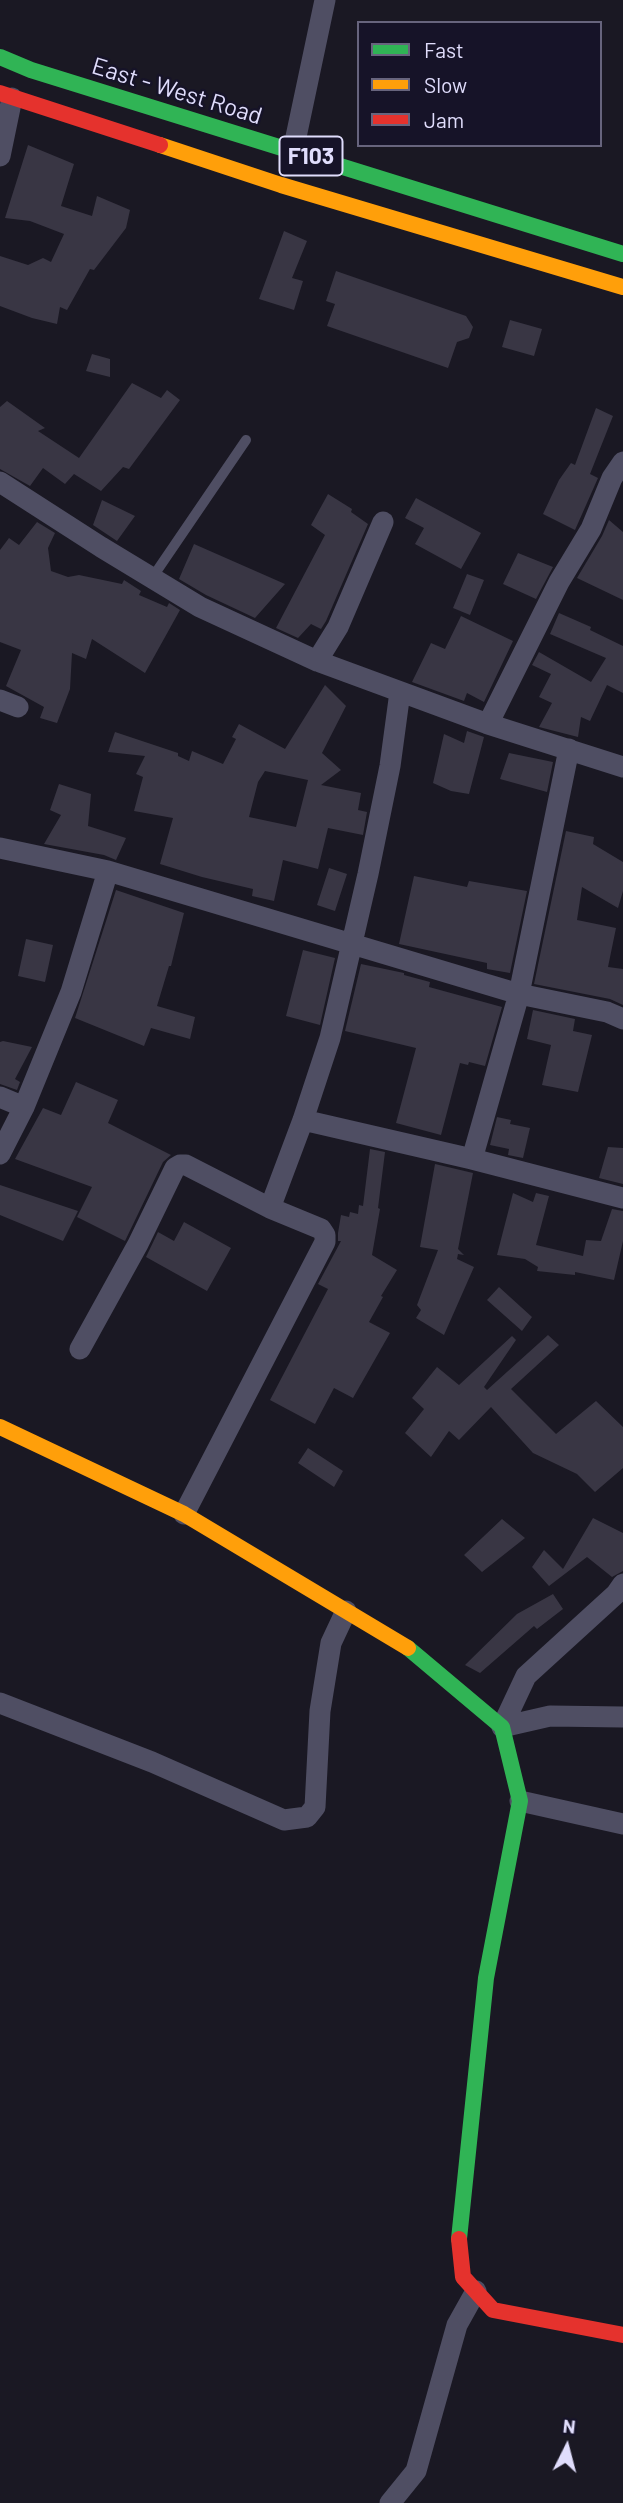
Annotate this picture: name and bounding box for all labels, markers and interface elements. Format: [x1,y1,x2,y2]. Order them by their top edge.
legend [357,21,602,147]
text: Fast [424,37,464,62]
street label: East - West Road [88,51,266,131]
text: Slow [424,72,467,97]
text: Jam [424,107,464,132]
road number: F103 [280,136,342,176]
north arrow [532,2412,602,2482]
text: N [562,2414,577,2438]

